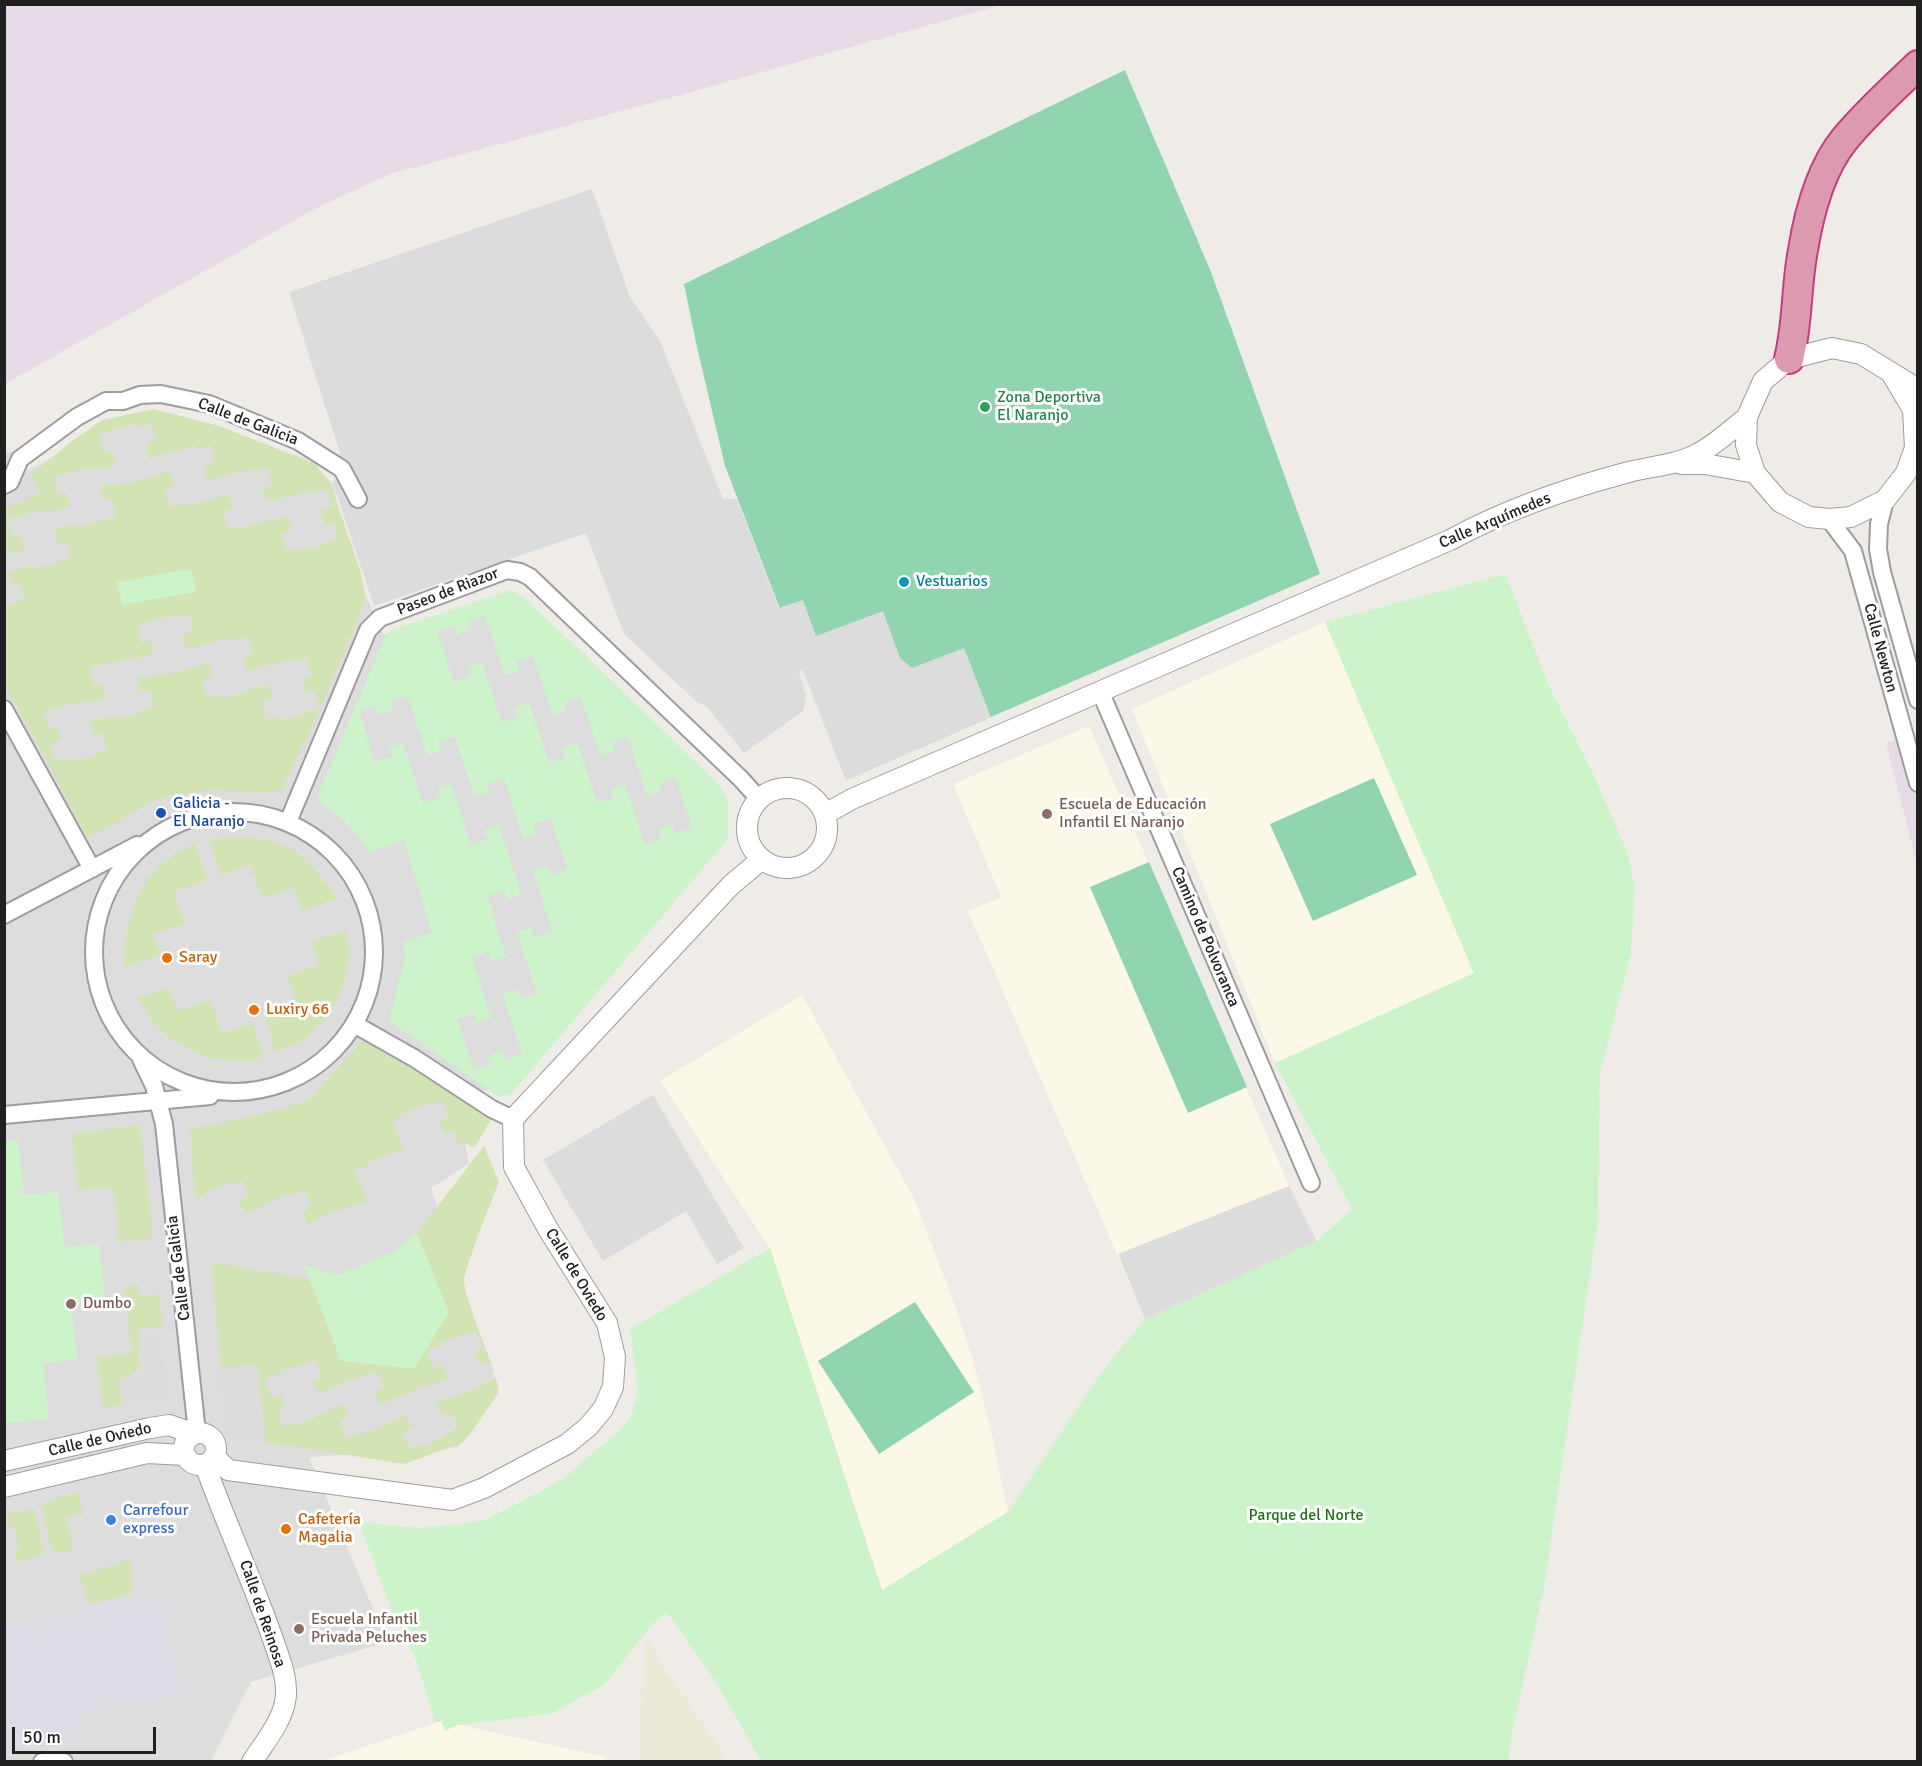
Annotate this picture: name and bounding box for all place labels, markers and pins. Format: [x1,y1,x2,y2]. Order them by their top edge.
place label: Zona Deportiva El Naranjo [997,388,1101,426]
marker: Zona Deportiva El Naranjo [978,400,992,414]
place label: Vestuarios [916,572,988,592]
marker: Vestuarios [897,575,911,589]
place label: Galicia - El Naranjo [173,794,245,832]
place label: Escuela de Educación Infantil El Naranjo [1059,795,1206,833]
marker: Galicia - El Naranjo [154,806,168,820]
marker: Escuela de Educación Infantil El Naranjo [1040,807,1054,821]
place label: Saray [179,948,217,968]
marker: Saray [160,951,174,965]
place label: Luxiry 66 [266,1000,329,1020]
marker: Luxiry 66 [247,1003,261,1017]
place label: Dumbo [83,1294,132,1314]
marker: Dumbo [64,1297,78,1311]
place label: Carrefour express [123,1501,188,1539]
place label: Cafetería Magalia [298,1510,361,1548]
marker: Carrefour express [104,1513,118,1527]
marker: Cafetería Magalia [279,1522,293,1536]
place label: Escuela Infantil Privada Peluches [311,1610,427,1648]
marker: Escuela Infantil Privada Peluches [292,1622,306,1636]

